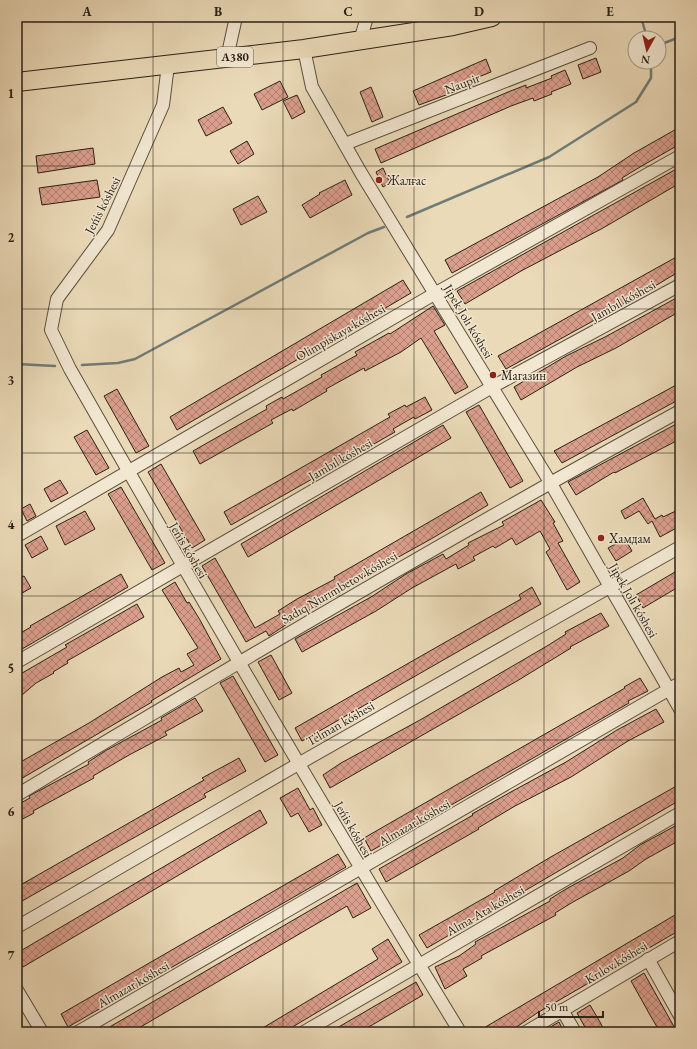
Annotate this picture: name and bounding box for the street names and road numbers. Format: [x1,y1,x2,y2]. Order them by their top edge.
road number: A380 [217,47,253,67]
street label: Naupir [442,69,483,98]
street label: Jeńis kóshesi [80,174,124,238]
street label: Jambıl kóshesi [587,276,659,326]
street label: Jipek Jolı kóshesi [439,280,497,361]
street label: Olimpiskaya kóshesi [292,300,388,365]
street label: Jambıl kóshesi [304,434,375,485]
street label: Jeńis kóshesi [165,518,211,581]
street label: Sadıq Nurımbetov kóshesi [278,547,400,628]
street label: Jipek Jolı kóshesi [605,559,662,641]
street label: Telman kóshesi [303,697,377,750]
street label: Almazar kóshesi [374,795,453,850]
street label: Jeńis kóshesi [330,797,376,860]
street label: Alma-Ata kóshesi [442,881,527,940]
street label: Krılov kóshesi [582,937,651,988]
street label: Almazar kóshesi [93,957,172,1012]

